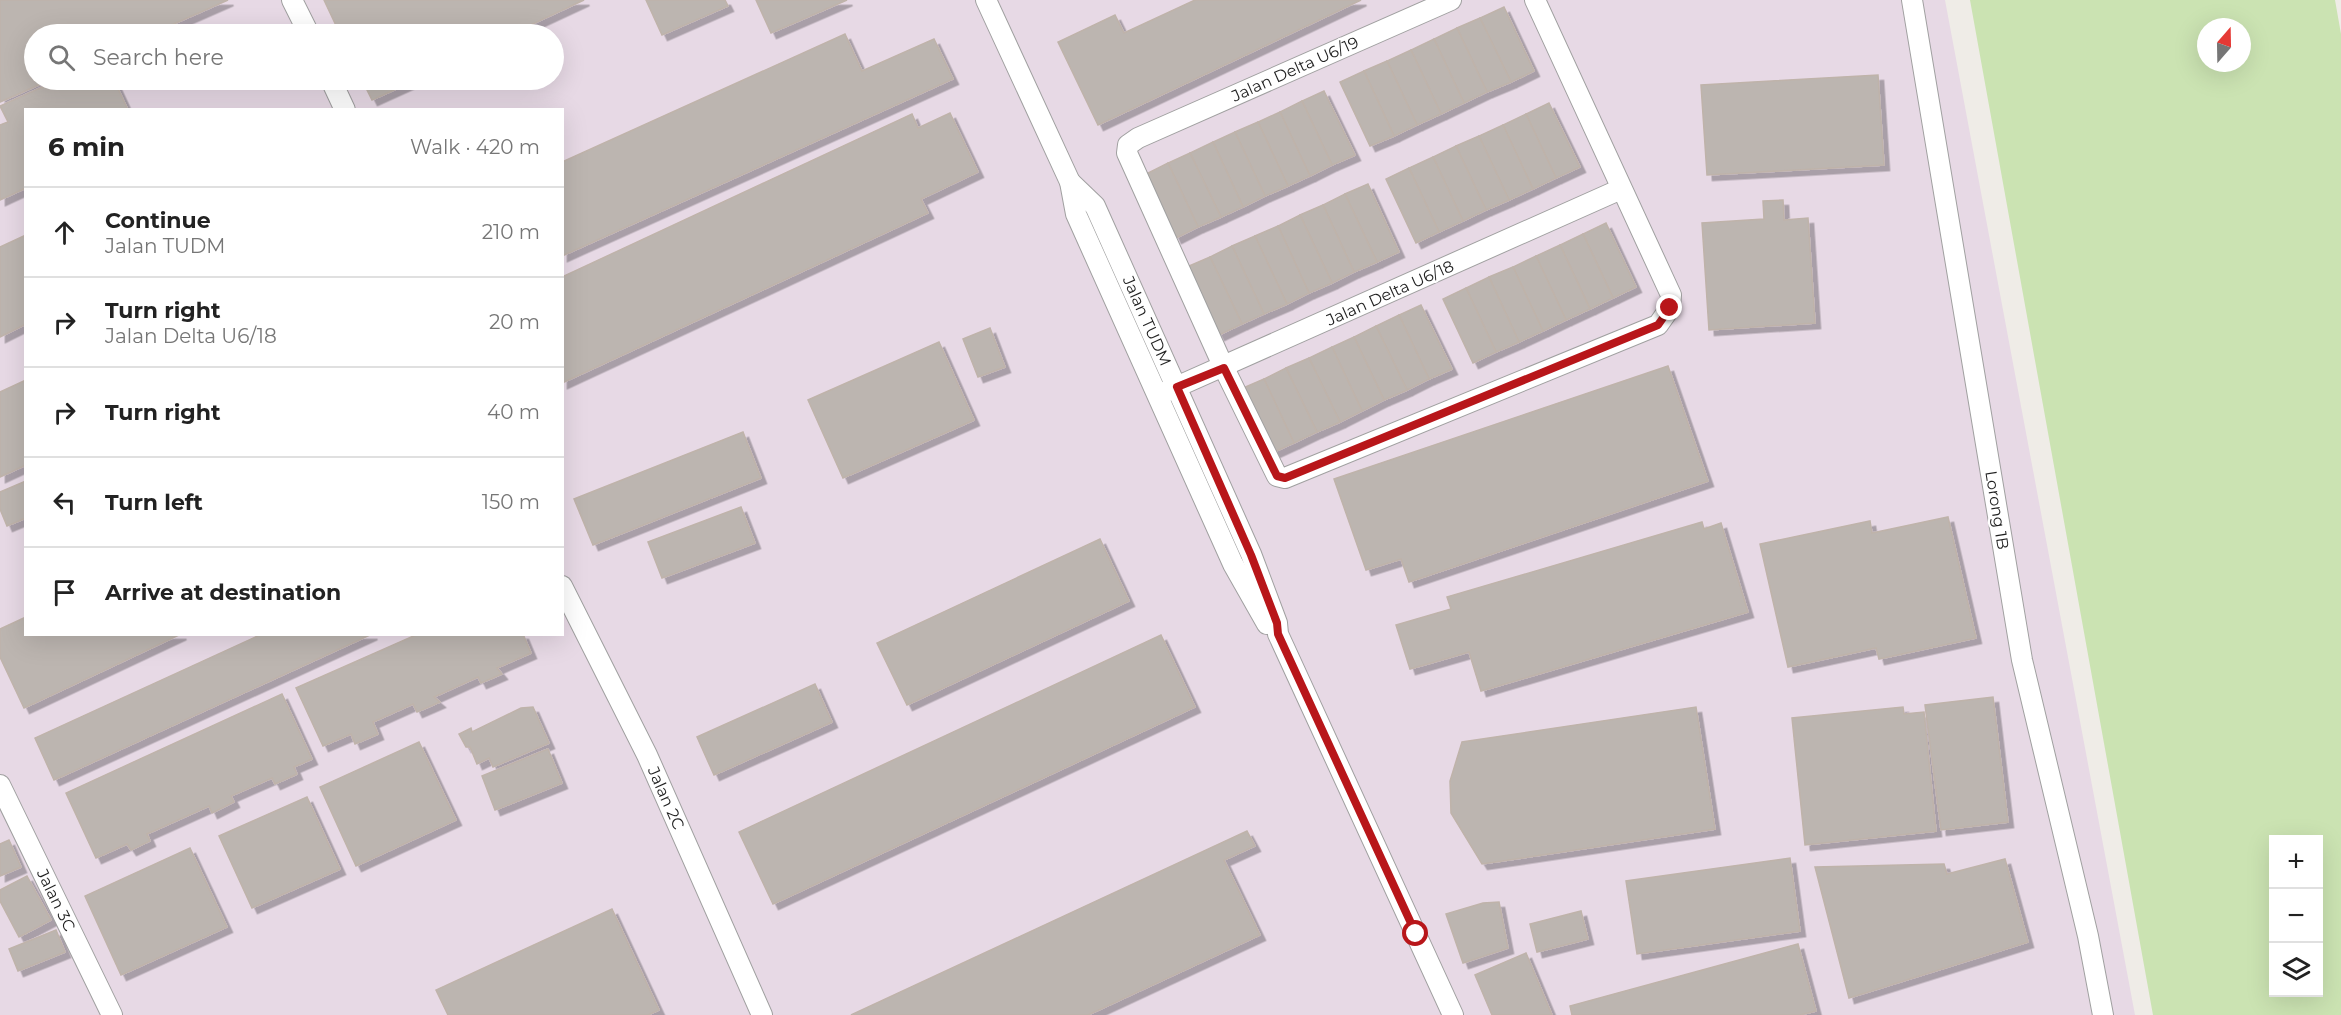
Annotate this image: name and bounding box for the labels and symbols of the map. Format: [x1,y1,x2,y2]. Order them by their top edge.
north arrow [2197,18,2251,72]
street label: Jalan Delta U6/19 [1228,32,1361,106]
street label: Jalan Delta U6/18 [1322,256,1457,330]
street label: Jalan TUDM [1118,272,1175,369]
route end [1656,294,1682,320]
street label: Lorong 1B [1981,469,2013,551]
street label: Jalan 2C [643,763,688,832]
street label: Jalan 3C [32,865,79,934]
route start [1402,920,1428,946]

